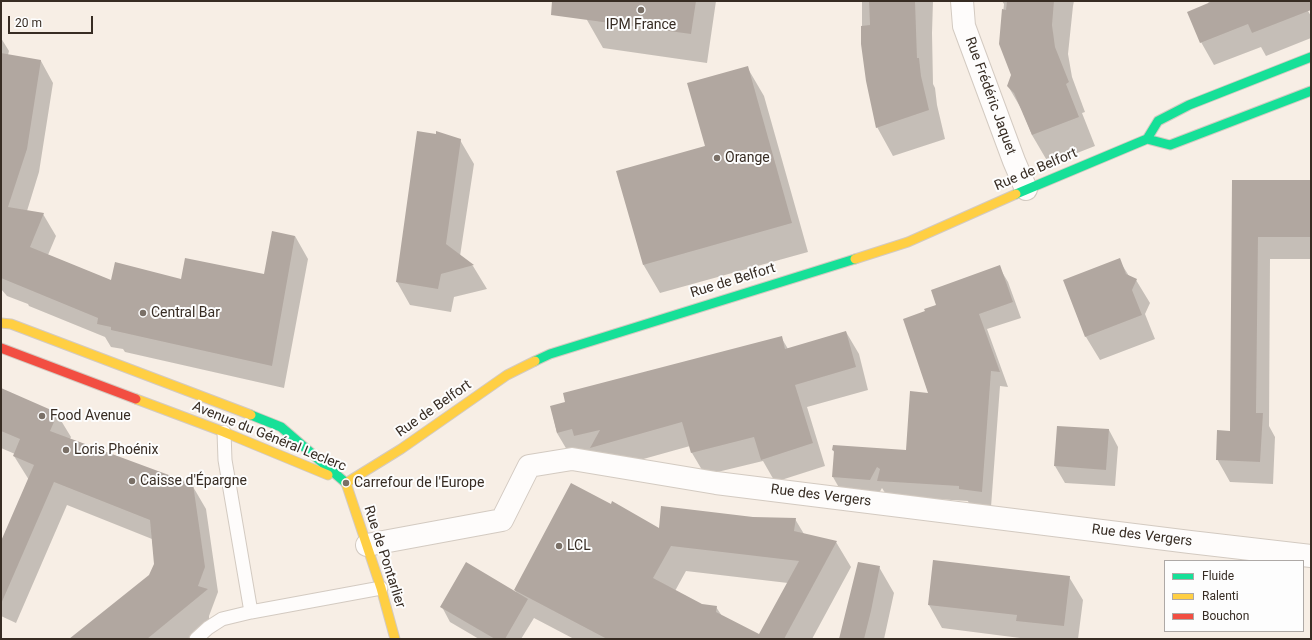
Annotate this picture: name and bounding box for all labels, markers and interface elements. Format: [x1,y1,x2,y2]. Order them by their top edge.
marker: IPM France [636,5,646,15]
scale bar [10,8,95,34]
text: 20 m [15,16,42,30]
place label: IPM France [606,17,676,33]
street label: Rue Frédéric Jaquet [961,35,1019,157]
street label: Rue de Belfort [992,145,1080,195]
place label: Orange [725,150,770,166]
marker: Orange [712,153,722,163]
street label: Rue de Belfort [688,260,778,302]
place label: Central Bar [151,305,220,321]
marker: Central Bar [138,308,148,318]
street label: Rue de Belfort [393,377,475,441]
street label: Avenue du Général Leclerc [190,398,348,476]
place label: Food Avenue [50,408,131,424]
marker: Food Avenue [37,411,47,421]
place label: Loris Phoénix [74,442,158,458]
marker: Loris Phoénix [61,445,71,455]
place label: Caisse d'Épargne [140,473,247,489]
place label: Carrefour de l'Europe [354,475,484,491]
marker: Caisse d'Épargne [127,476,137,486]
marker: Carrefour de l'Europe [341,478,351,488]
street label: Rue des Vergers [770,481,872,511]
street label: Rue de Pontarlier [360,504,408,610]
street label: Rue des Vergers [1091,521,1193,551]
place label: LCL [567,538,591,554]
marker: LCL [554,541,564,551]
legend [1164,560,1304,632]
text: Fluide [1202,569,1234,583]
text: Ralenti [1202,589,1239,603]
text: Bouchon [1202,609,1249,623]

